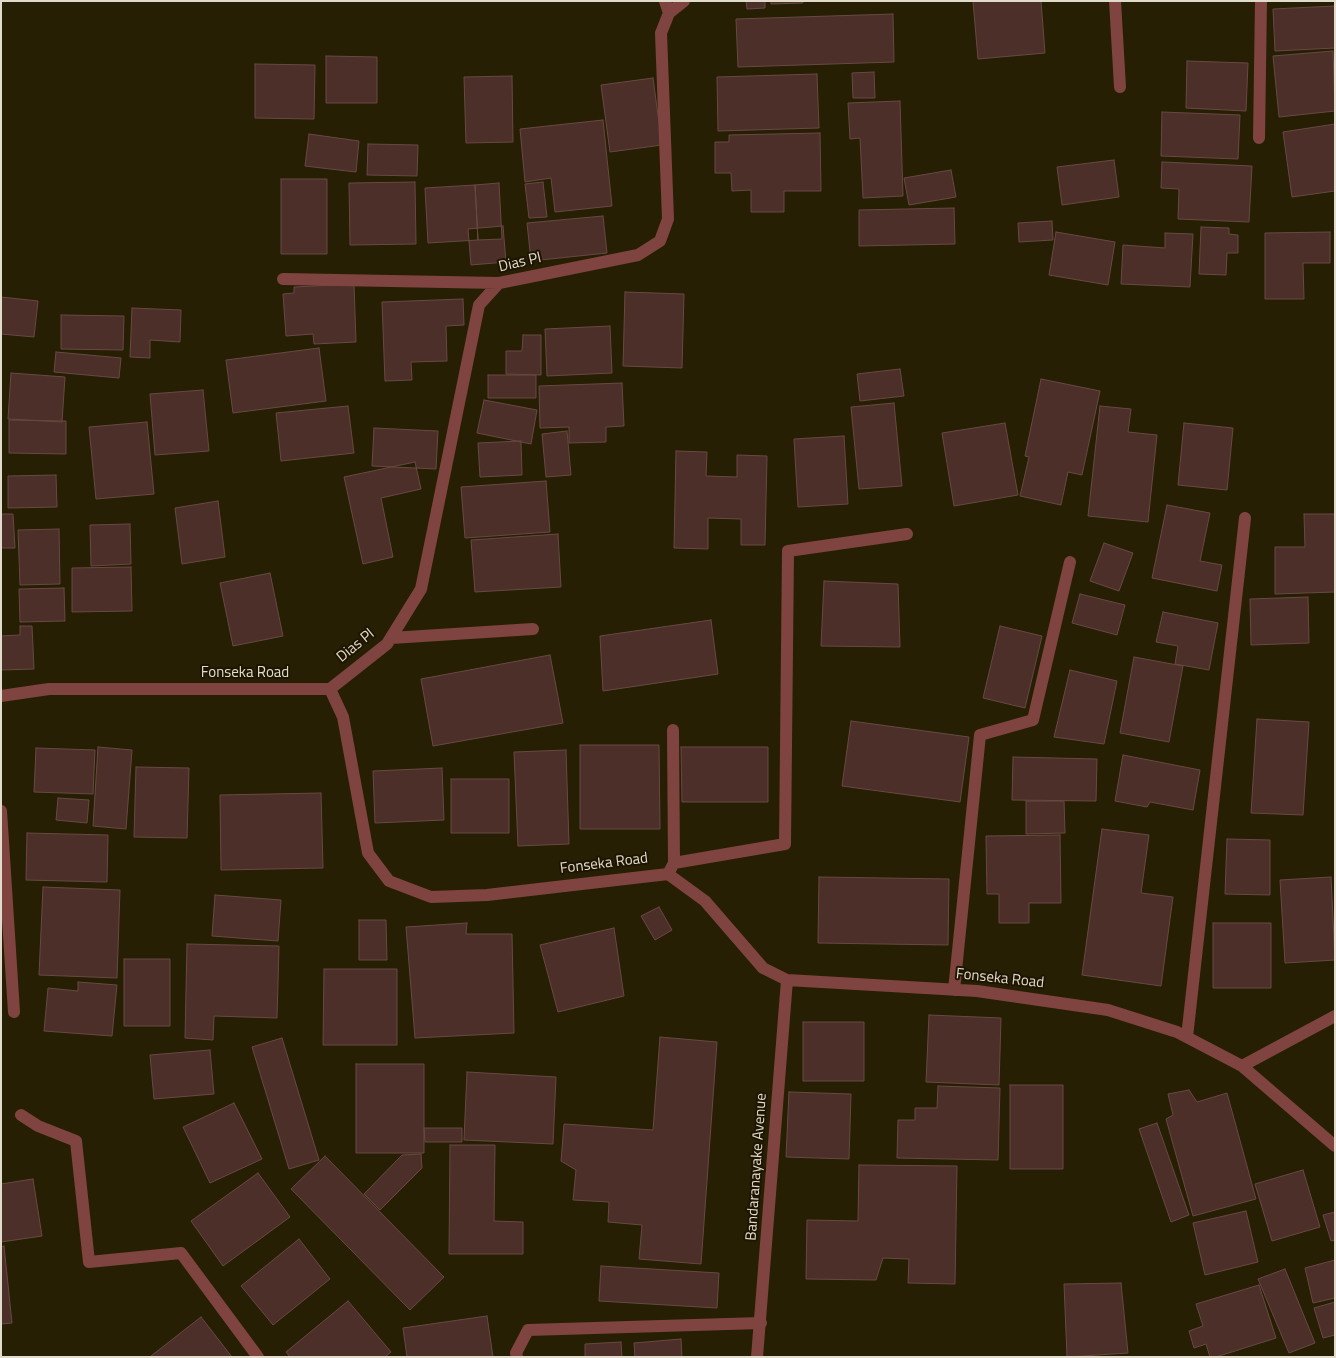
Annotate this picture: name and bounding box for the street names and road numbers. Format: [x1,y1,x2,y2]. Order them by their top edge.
street label: Dias Pl [497,249,543,277]
street label: Dias Pl [334,625,378,667]
street label: Fonseka Road [201,664,289,682]
street label: Fonseka Road [559,850,649,878]
street label: Fonseka Road [955,965,1045,993]
street label: Bandaranayake Avenue [743,1093,771,1241]

